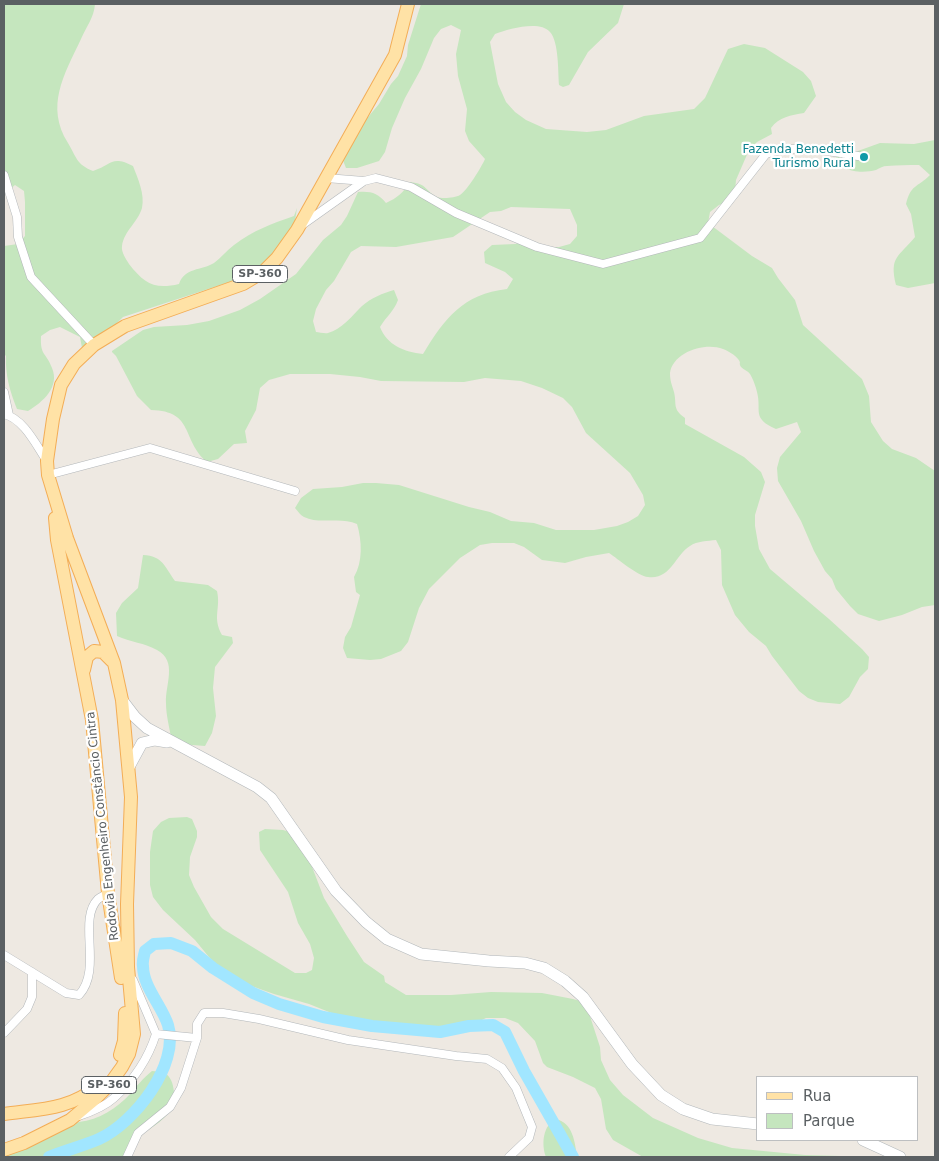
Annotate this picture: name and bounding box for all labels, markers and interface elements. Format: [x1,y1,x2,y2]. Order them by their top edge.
place label: Fazenda Benedetti Turismo Rural [742,143,854,171]
marker: Fazenda Benedetti Turismo Rural [858,151,870,163]
road number: SP-360 [232,266,288,282]
street label: Rodovia Engenheiro Constâncio Cintra [84,711,122,941]
road number: SP-360 [82,1076,136,1094]
legend [756,1076,919,1141]
text: Rua [803,1087,831,1105]
text: Parque [803,1112,855,1130]

